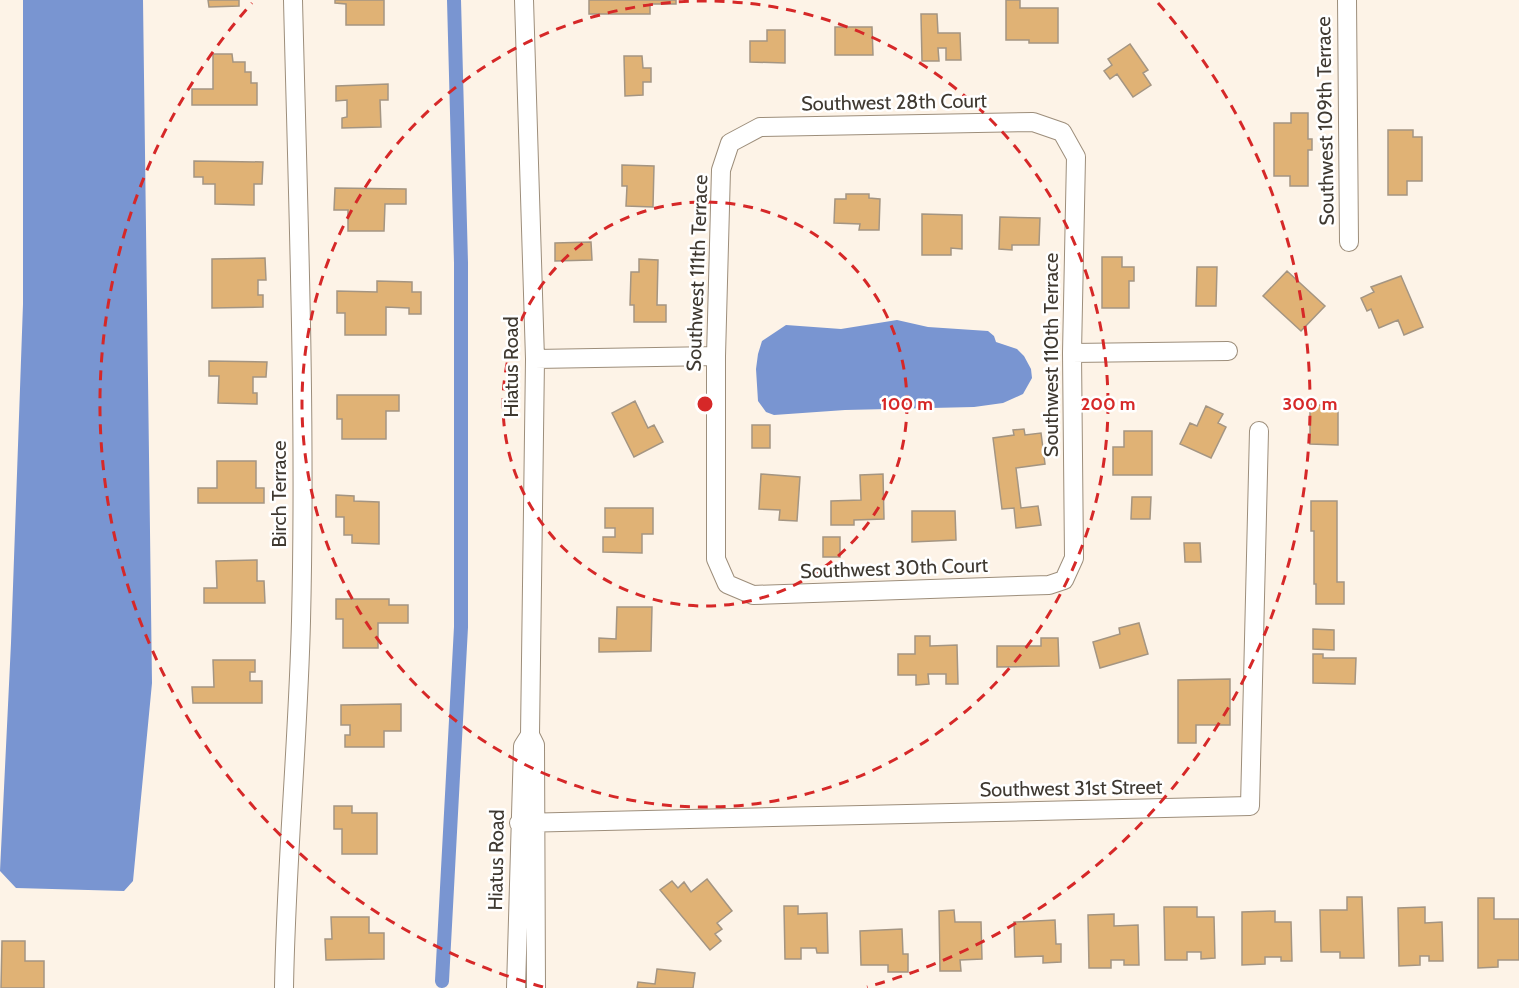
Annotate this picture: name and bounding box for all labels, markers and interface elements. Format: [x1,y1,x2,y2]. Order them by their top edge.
street label: Southwest 109th Terrace [1311,16,1339,226]
street label: Southwest 28th Court [801,88,987,116]
street label: Southwest 111th Terrace [682,174,712,372]
street label: Southwest 110th Terrace [1039,253,1063,457]
street label: Hiatus Road [499,317,523,417]
text: 100 m [881,393,933,415]
text: 200 m [1081,393,1135,415]
text: 300 m [1283,393,1337,415]
centre of rings [695,394,715,414]
street label: Birch Terrace [267,440,291,548]
street label: Southwest 30th Court [800,553,989,583]
street label: Southwest 31st Street [979,774,1163,802]
street label: Hiatus Road [483,809,509,911]

